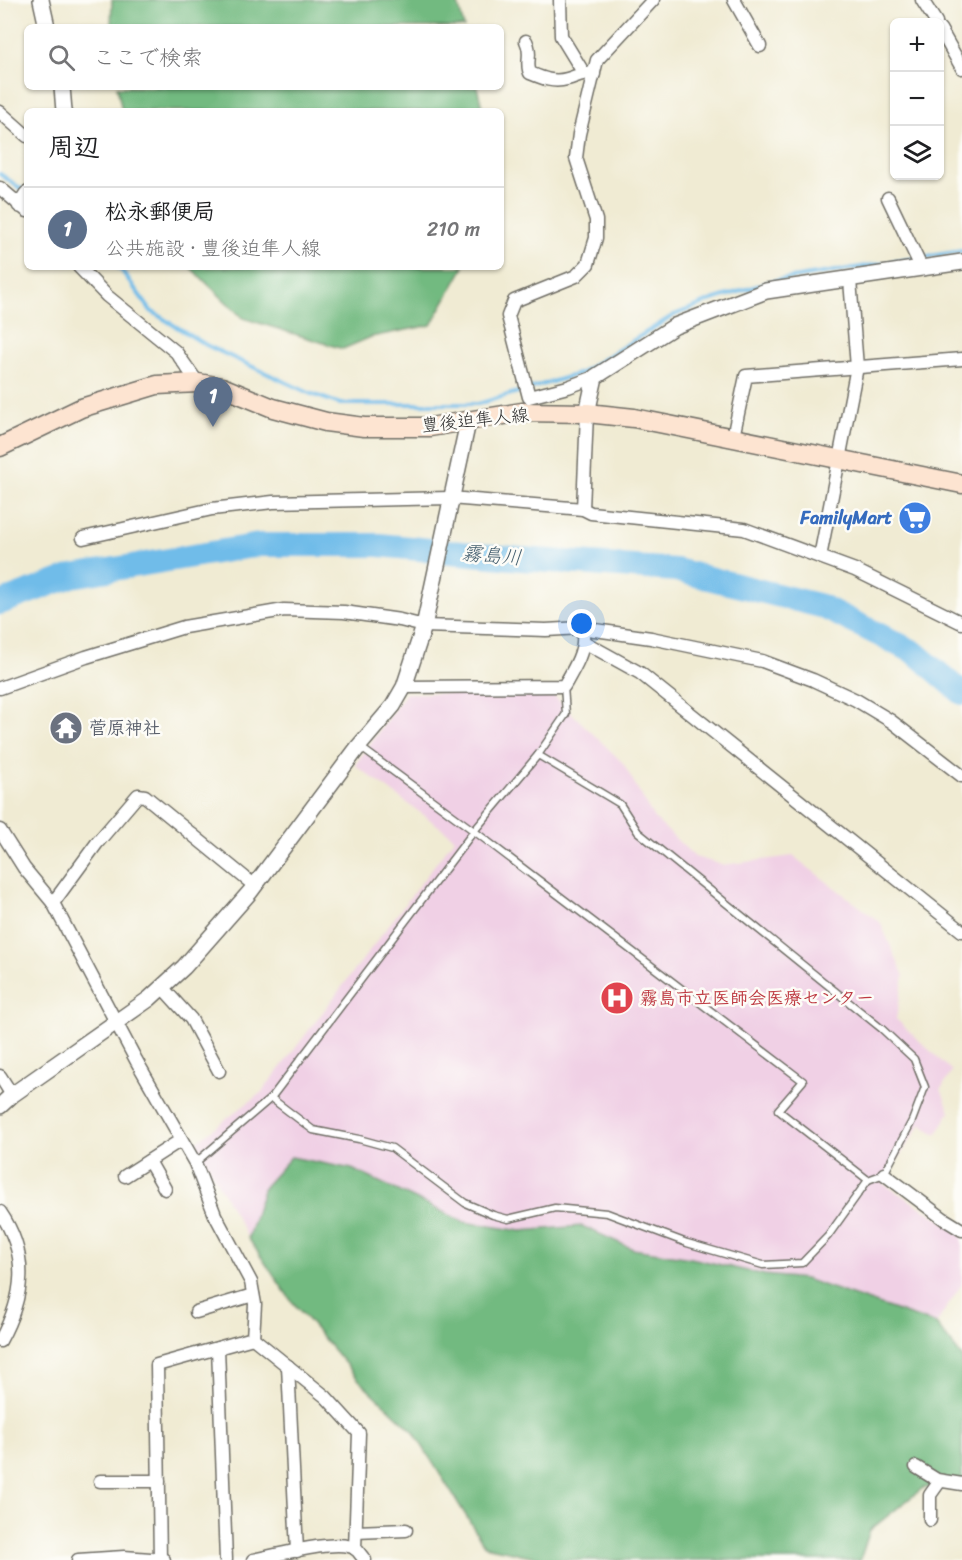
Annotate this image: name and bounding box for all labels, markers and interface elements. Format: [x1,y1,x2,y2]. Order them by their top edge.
map controls [890,18,944,180]
button: + [890,18,944,72]
search box [24,24,504,90]
text: ここで検索 [93,38,203,77]
icon: search [45,41,78,74]
button: − [890,72,944,126]
text: 周辺 [48,124,100,170]
button: layers [890,126,944,180]
text: 松永郵便局 [105,192,215,231]
text: 1 [63,212,72,247]
text: 210 m [427,212,480,247]
text: 公共施設 · 豊後迫隼人線 [105,231,321,266]
pin: 1 [194,378,232,427]
street label: 豊後迫隼人線 [420,398,530,442]
supermarket icon: FamilyMart [897,500,933,536]
place label: FamilyMart [799,502,892,534]
water label: 霧島川 [461,535,523,576]
your location [567,609,596,638]
temple icon: 菅原神社 [48,710,84,746]
place label: 菅原神社 [89,712,161,744]
hospital icon: 霧島市立医師会医療センター [599,980,635,1016]
place label: 霧島市立医師会医療センター [640,982,874,1014]

